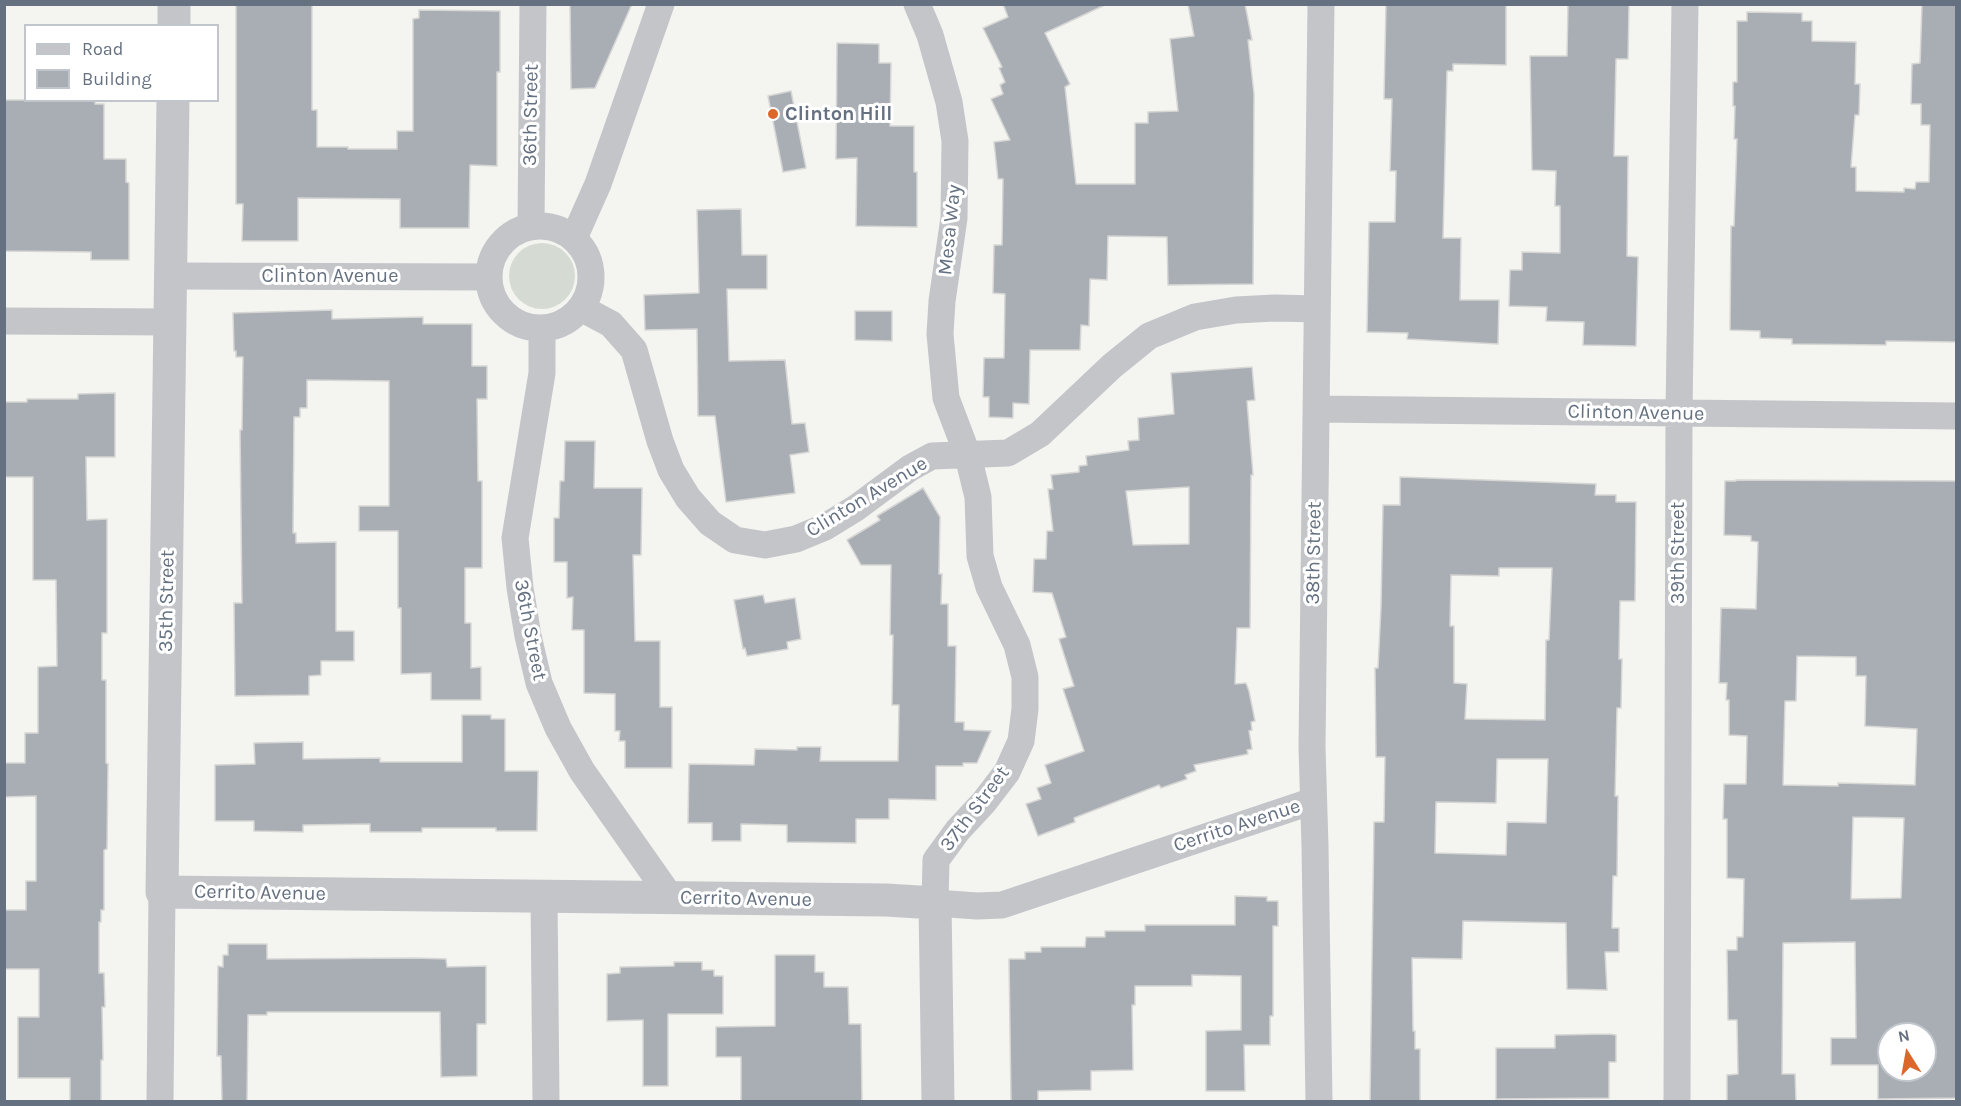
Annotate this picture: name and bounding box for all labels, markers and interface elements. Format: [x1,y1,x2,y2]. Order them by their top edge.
legend [24,24,219,102]
text: Road [82,38,123,60]
street label: 36th Street [518,64,544,166]
text: Building [82,68,152,90]
place label: Clinton Hill [785,102,892,126]
marker: Clinton Hill [766,107,780,121]
street label: Mesa Way [933,183,967,277]
street label: Clinton Avenue [262,264,398,288]
street label: Clinton Avenue [1567,400,1705,426]
street label: Clinton Avenue [802,451,932,543]
street label: 38th Street [1301,501,1327,605]
street label: 39th Street [1666,502,1690,604]
street label: 35th Street [154,550,180,652]
street label: 36th Street [508,577,552,683]
street label: 37th Street [935,762,1015,856]
street label: Cerrito Avenue [1171,794,1303,858]
street label: Cerrito Avenue [194,880,326,906]
street label: Cerrito Avenue [680,886,812,912]
north arrow [1877,1022,1937,1082]
text: N [1896,1025,1911,1046]

